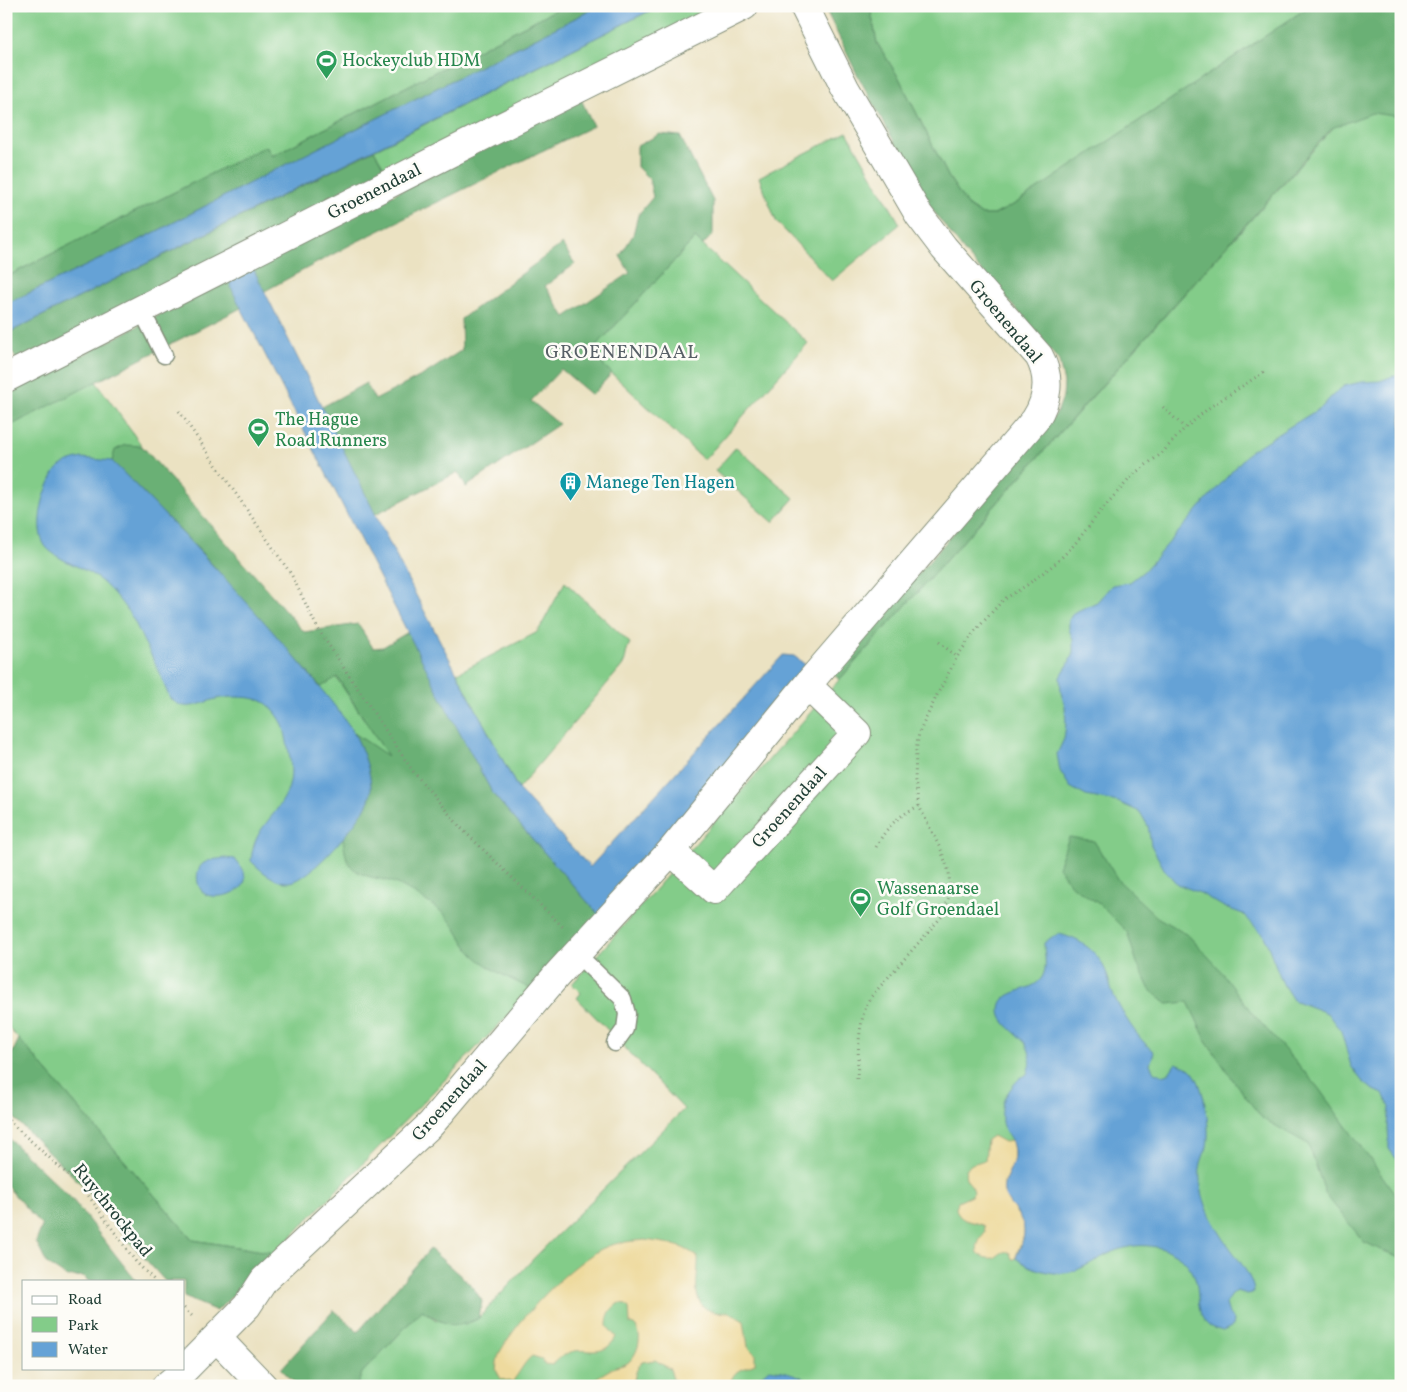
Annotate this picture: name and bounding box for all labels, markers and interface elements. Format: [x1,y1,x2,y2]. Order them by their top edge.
sports icon: Hockeyclub HDM [314,48,338,79]
place label: Hockeyclub HDM [342,49,480,74]
street label: Groenendaal [323,158,426,227]
street label: Groenendaal [962,275,1047,369]
district label: GROENENDAAL [545,340,699,366]
place label: The Hague Road Runners [275,408,387,454]
sports icon: The Hague Road Runners [247,417,271,448]
building icon: Manege Ten Hagen [558,470,582,501]
place label: Manege Ten Hagen [586,471,735,496]
street label: Groenendaal [747,762,834,854]
place label: Wassenaarse Golf Groendael [877,877,999,923]
sports icon: Wassenaarse Golf Groendael [849,886,873,917]
street label: Groenendaal [407,1055,494,1147]
street label: Ruychrockpad [66,1159,157,1263]
legend [22,1280,185,1370]
text: Road [68,1290,102,1311]
text: Park [68,1316,99,1337]
text: Water [68,1340,108,1361]

